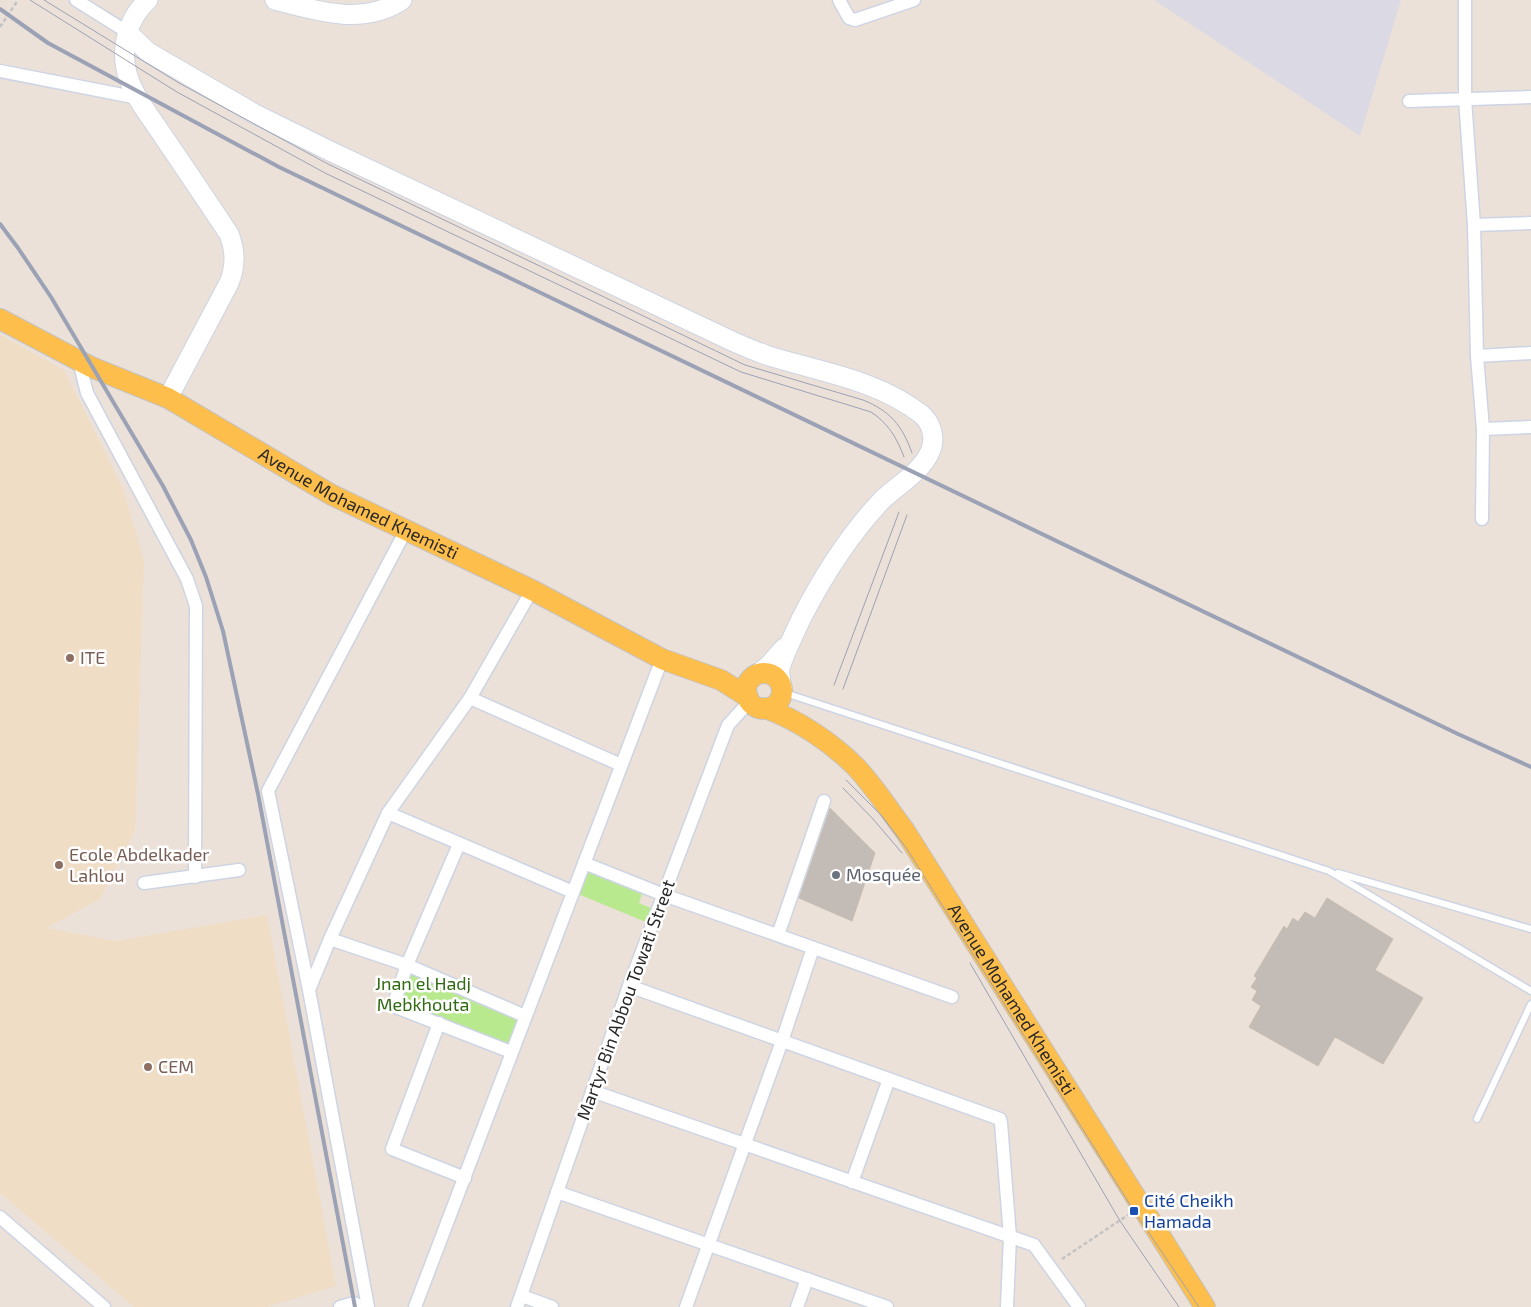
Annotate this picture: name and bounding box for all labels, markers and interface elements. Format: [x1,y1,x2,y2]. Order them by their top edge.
street label: Avenue Mohamed Khemisti [255,442,462,564]
place label: ITE [80,646,105,668]
marker: ITE [64,652,76,664]
place label: Ecole Abdelkader Lahlou [69,843,210,886]
marker: Ecole Abdelkader Lahlou [53,859,65,871]
place label: Mosquée [846,863,921,885]
marker: Mosquée [830,869,842,881]
street label: Martyr Bin Abbou Towati Street [571,876,679,1123]
street label: Avenue Mohamed Khemisti [944,899,1081,1099]
park label: Jnan el Hadj Mebkhouta [375,972,471,1015]
place label: CEM [158,1055,194,1077]
marker: CEM [142,1061,154,1073]
place label: Cité Cheikh Hamada [1144,1189,1234,1232]
marker: Cité Cheikh Hamada [1128,1205,1140,1217]

